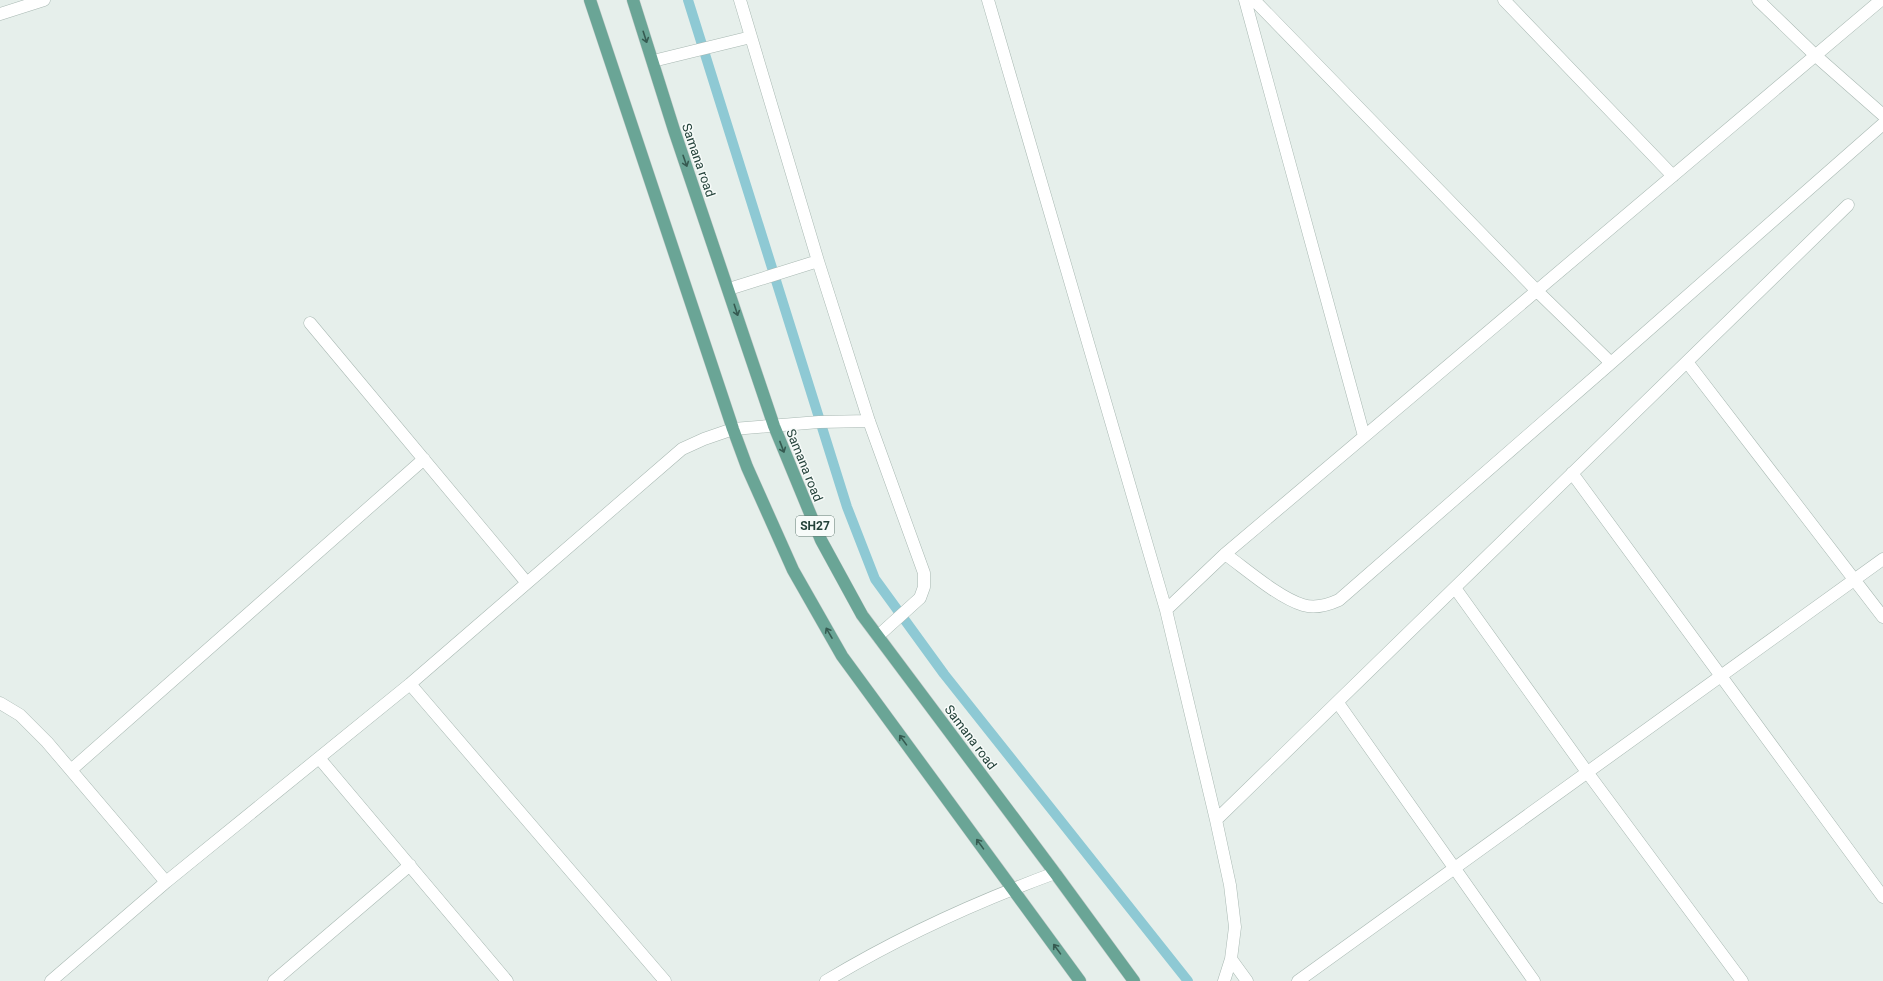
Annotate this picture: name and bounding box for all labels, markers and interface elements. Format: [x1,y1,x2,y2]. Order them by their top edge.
one-way arrow [642,30,649,43]
street label: Samana road [679,121,718,199]
one-way arrow [681,154,689,166]
one-way arrow [733,304,740,317]
street label: Samana road [783,427,826,504]
one-way arrow [779,440,787,452]
road number: SH27 [796,516,834,536]
one-way arrow [825,627,832,639]
street label: Samana road [941,702,1000,772]
one-way arrow [899,734,908,745]
one-way arrow [976,839,985,850]
one-way arrow [1053,944,1061,955]

